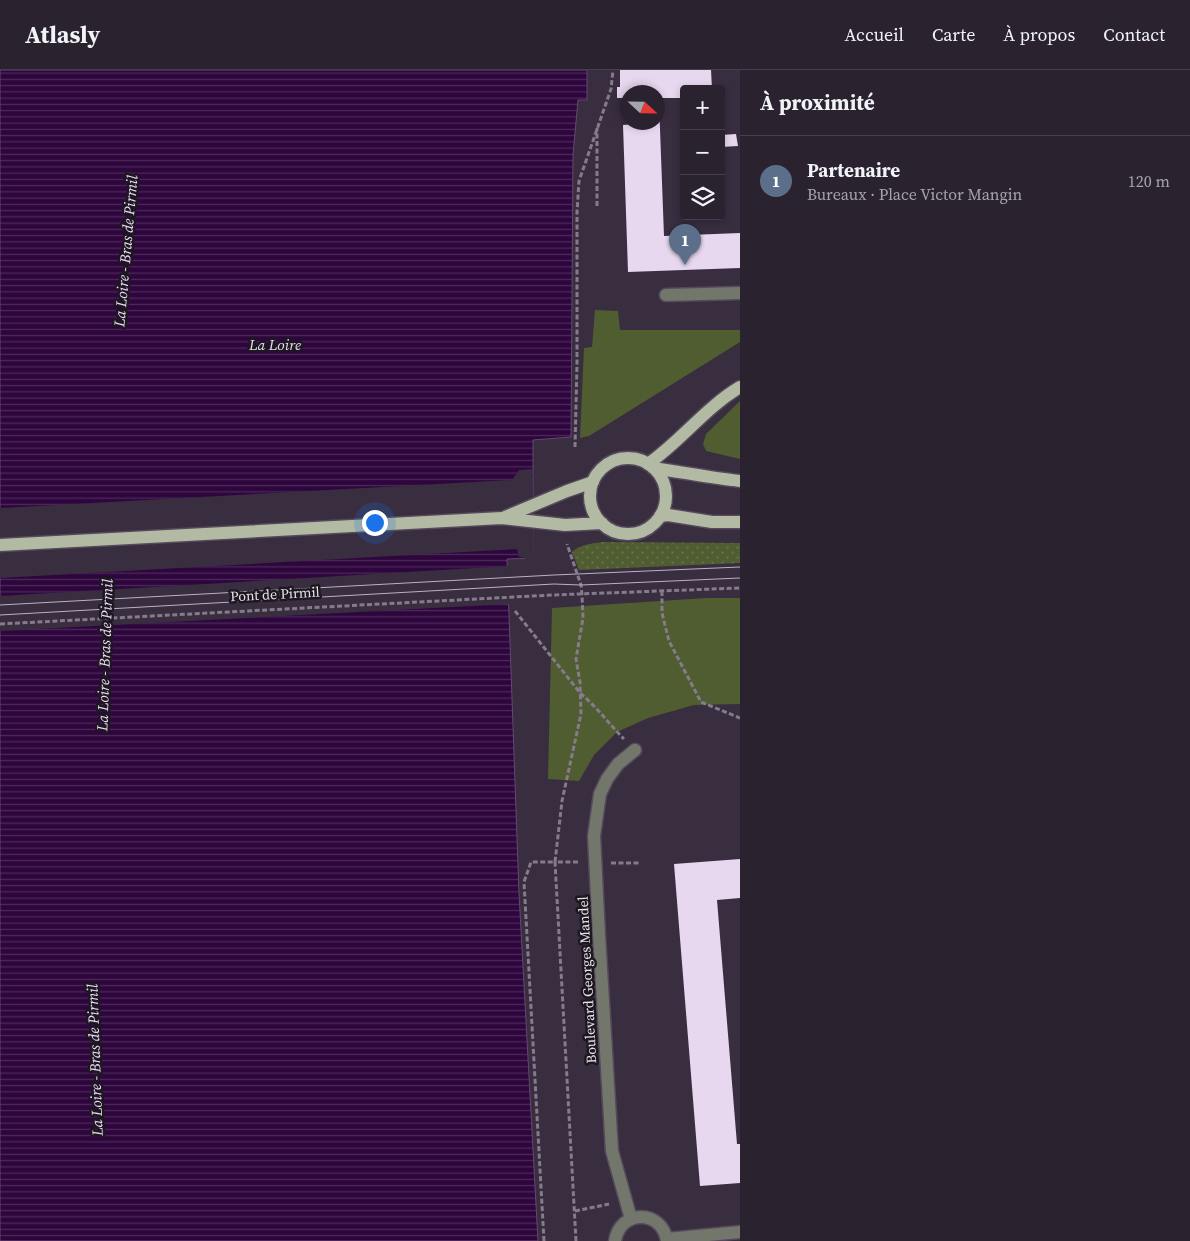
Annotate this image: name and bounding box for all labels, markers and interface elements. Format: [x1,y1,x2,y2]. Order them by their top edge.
text: Atlasly [25,18,100,51]
text: Accueil [845,22,904,47]
text: Carte [932,22,975,47]
text: À propos [1003,22,1075,47]
text: Contact [1103,22,1165,47]
north arrow [620,85,665,130]
map controls [680,85,725,220]
button: + [680,85,725,130]
text: À proximité [760,88,875,117]
button: − [680,130,725,175]
text: Partenaire [807,157,900,183]
text: 1 [772,170,780,192]
text: 120 m [1128,170,1170,192]
water label: La Loire - Bras de Pirmil [108,173,143,329]
button: layers [680,175,725,220]
text: Bureaux · Place Victor Mangin [807,183,1022,205]
pin: 1 [669,224,701,265]
water label: La Loire [248,334,301,355]
your location [362,510,388,536]
water label: La Loire - Bras de Pirmil [91,578,118,732]
street label: Pont de Pirmil [230,582,320,606]
street label: Boulevard Georges Mandel [573,896,601,1064]
water label: La Loire - Bras de Pirmil [81,983,108,1137]

